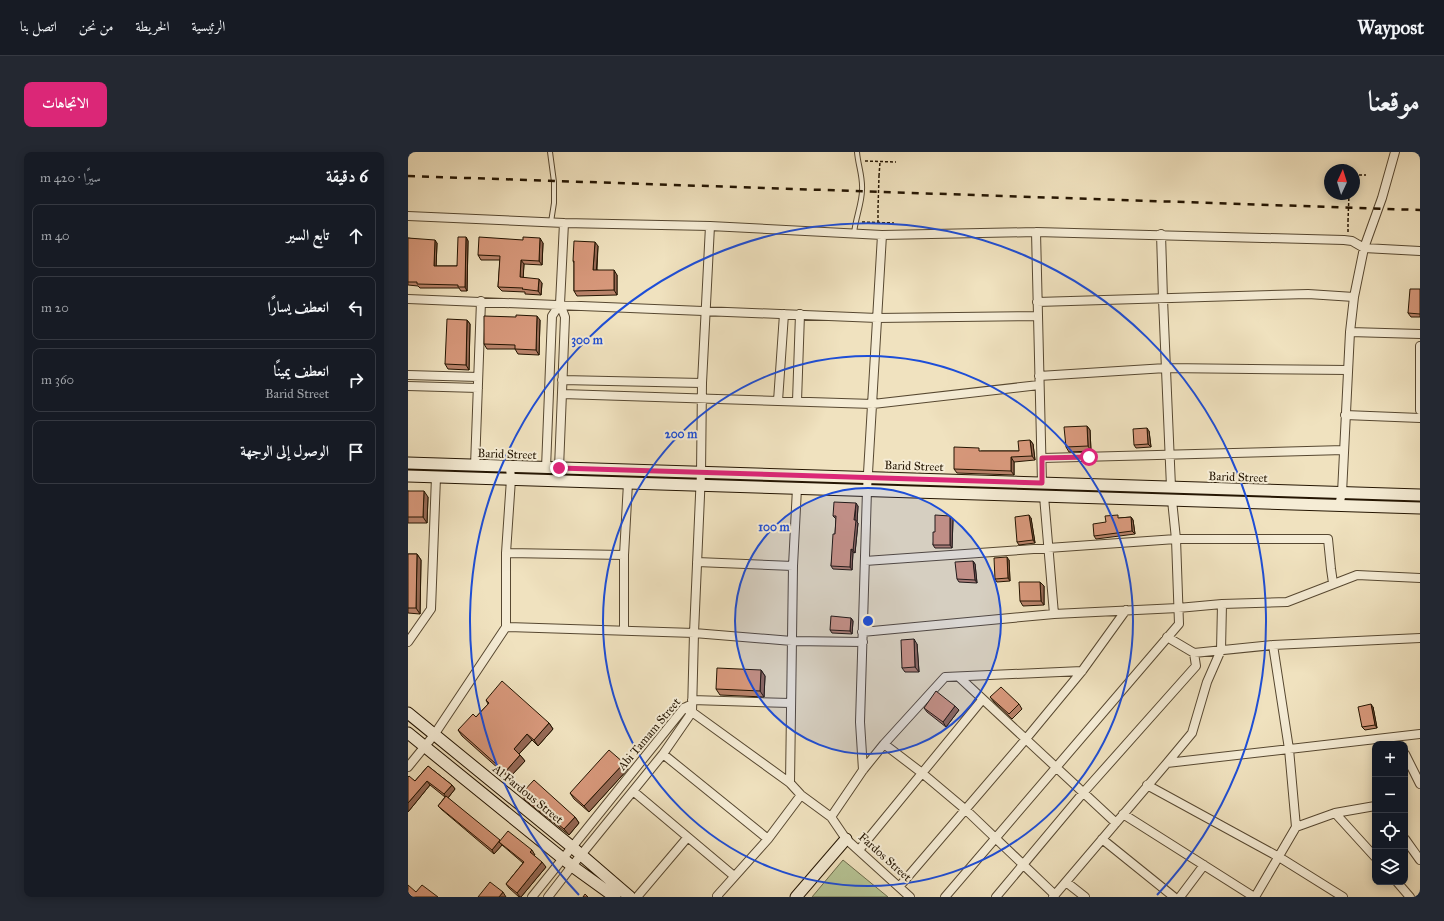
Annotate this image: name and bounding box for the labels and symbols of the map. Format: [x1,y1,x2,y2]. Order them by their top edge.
north arrow [1324,164,1360,200]
text: 300 m [571,333,604,348]
text: 200 m [665,427,698,441]
street label: Barid Street [477,446,538,462]
route start [1080,448,1098,466]
street label: Barid Street [884,458,945,474]
route end [550,459,568,477]
street label: Barid Street [1208,469,1269,485]
text: 100 m [758,520,791,534]
centre of rings [861,614,875,628]
street label: Abi Tamam Street [614,694,684,774]
street label: Al Fardous Street [489,761,567,827]
street label: Fardos Street [856,830,915,885]

